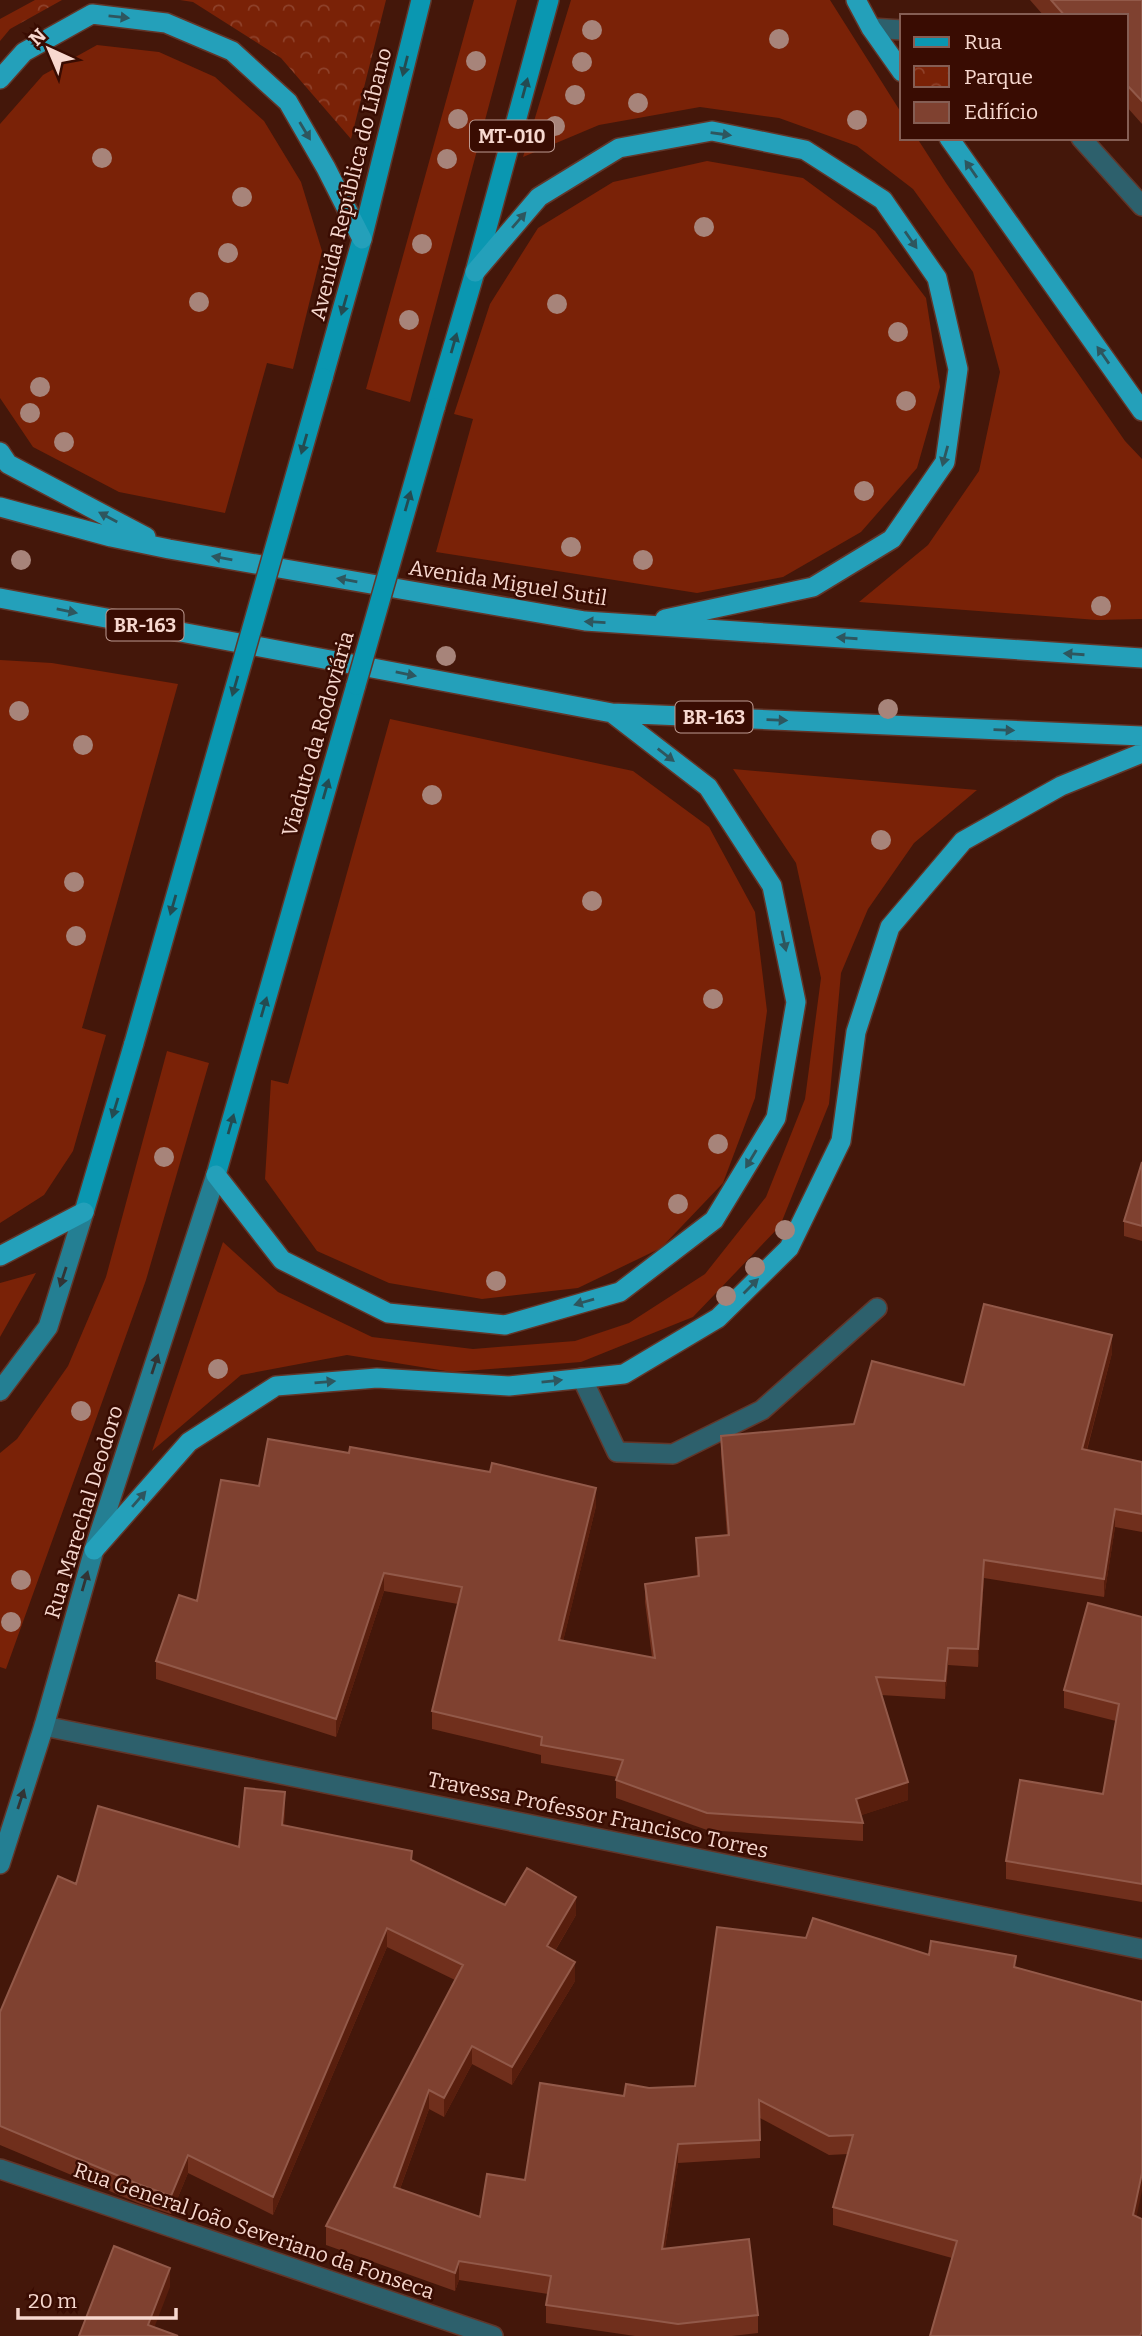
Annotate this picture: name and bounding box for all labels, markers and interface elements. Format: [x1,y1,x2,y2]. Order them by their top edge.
one-way arrow [108,12,130,23]
north arrow [14,14,84,84]
legend [900,14,1128,140]
text: N [24,24,51,50]
text: Rua [964,29,1002,55]
street label: Avenida República do Líbano [305,45,397,323]
one-way arrow [399,55,410,77]
text: Parque [964,64,1033,90]
one-way arrow [520,76,531,98]
text: Edifício [964,99,1038,125]
road number: MT-010 [470,120,554,152]
one-way arrow [298,121,311,140]
one-way arrow [710,128,732,139]
one-way arrow [964,160,978,178]
one-way arrow [511,211,527,229]
one-way arrow [904,231,918,249]
one-way arrow [338,294,348,315]
one-way arrow [449,332,459,353]
one-way arrow [1096,346,1110,364]
one-way arrow [299,434,309,455]
one-way arrow [939,445,950,467]
one-way arrow [403,490,414,512]
one-way arrow [98,511,118,523]
one-way arrow [211,553,233,564]
street label: Avenida Miguel Sutil [407,555,609,611]
one-way arrow [336,574,358,585]
one-way arrow [56,605,78,616]
road number: BR-163 [106,610,184,640]
one-way arrow [584,616,606,627]
street label: Viaduto da Rodoviária [276,628,360,840]
one-way arrow [836,632,858,643]
one-way arrow [1063,648,1085,659]
one-way arrow [395,669,417,680]
one-way arrow [230,676,240,697]
road number: BR-163 [676,702,752,732]
one-way arrow [766,715,788,726]
one-way arrow [993,724,1015,735]
one-way arrow [657,747,675,761]
one-way arrow [321,777,332,799]
one-way arrow [168,895,178,916]
one-way arrow [778,930,789,952]
one-way arrow [259,996,270,1018]
one-way arrow [109,1098,119,1119]
one-way arrow [226,1113,237,1135]
one-way arrow [745,1149,757,1168]
one-way arrow [58,1267,68,1288]
one-way arrow [742,1278,759,1295]
one-way arrow [573,1298,594,1308]
one-way arrow [150,1353,160,1374]
one-way arrow [541,1375,563,1386]
one-way arrow [314,1376,336,1387]
street label: Rua Marechal Deodoro [39,1402,129,1622]
one-way arrow [131,1490,147,1507]
one-way arrow [81,1570,91,1591]
street label: Travessa Professor Francisco Torres [425,1766,771,1864]
one-way arrow [16,1788,27,1809]
street label: Rua General João Severiano da Fonseca [70,2157,438,2305]
scale bar [18,2276,175,2320]
text: 20 m [28,2288,77,2314]

